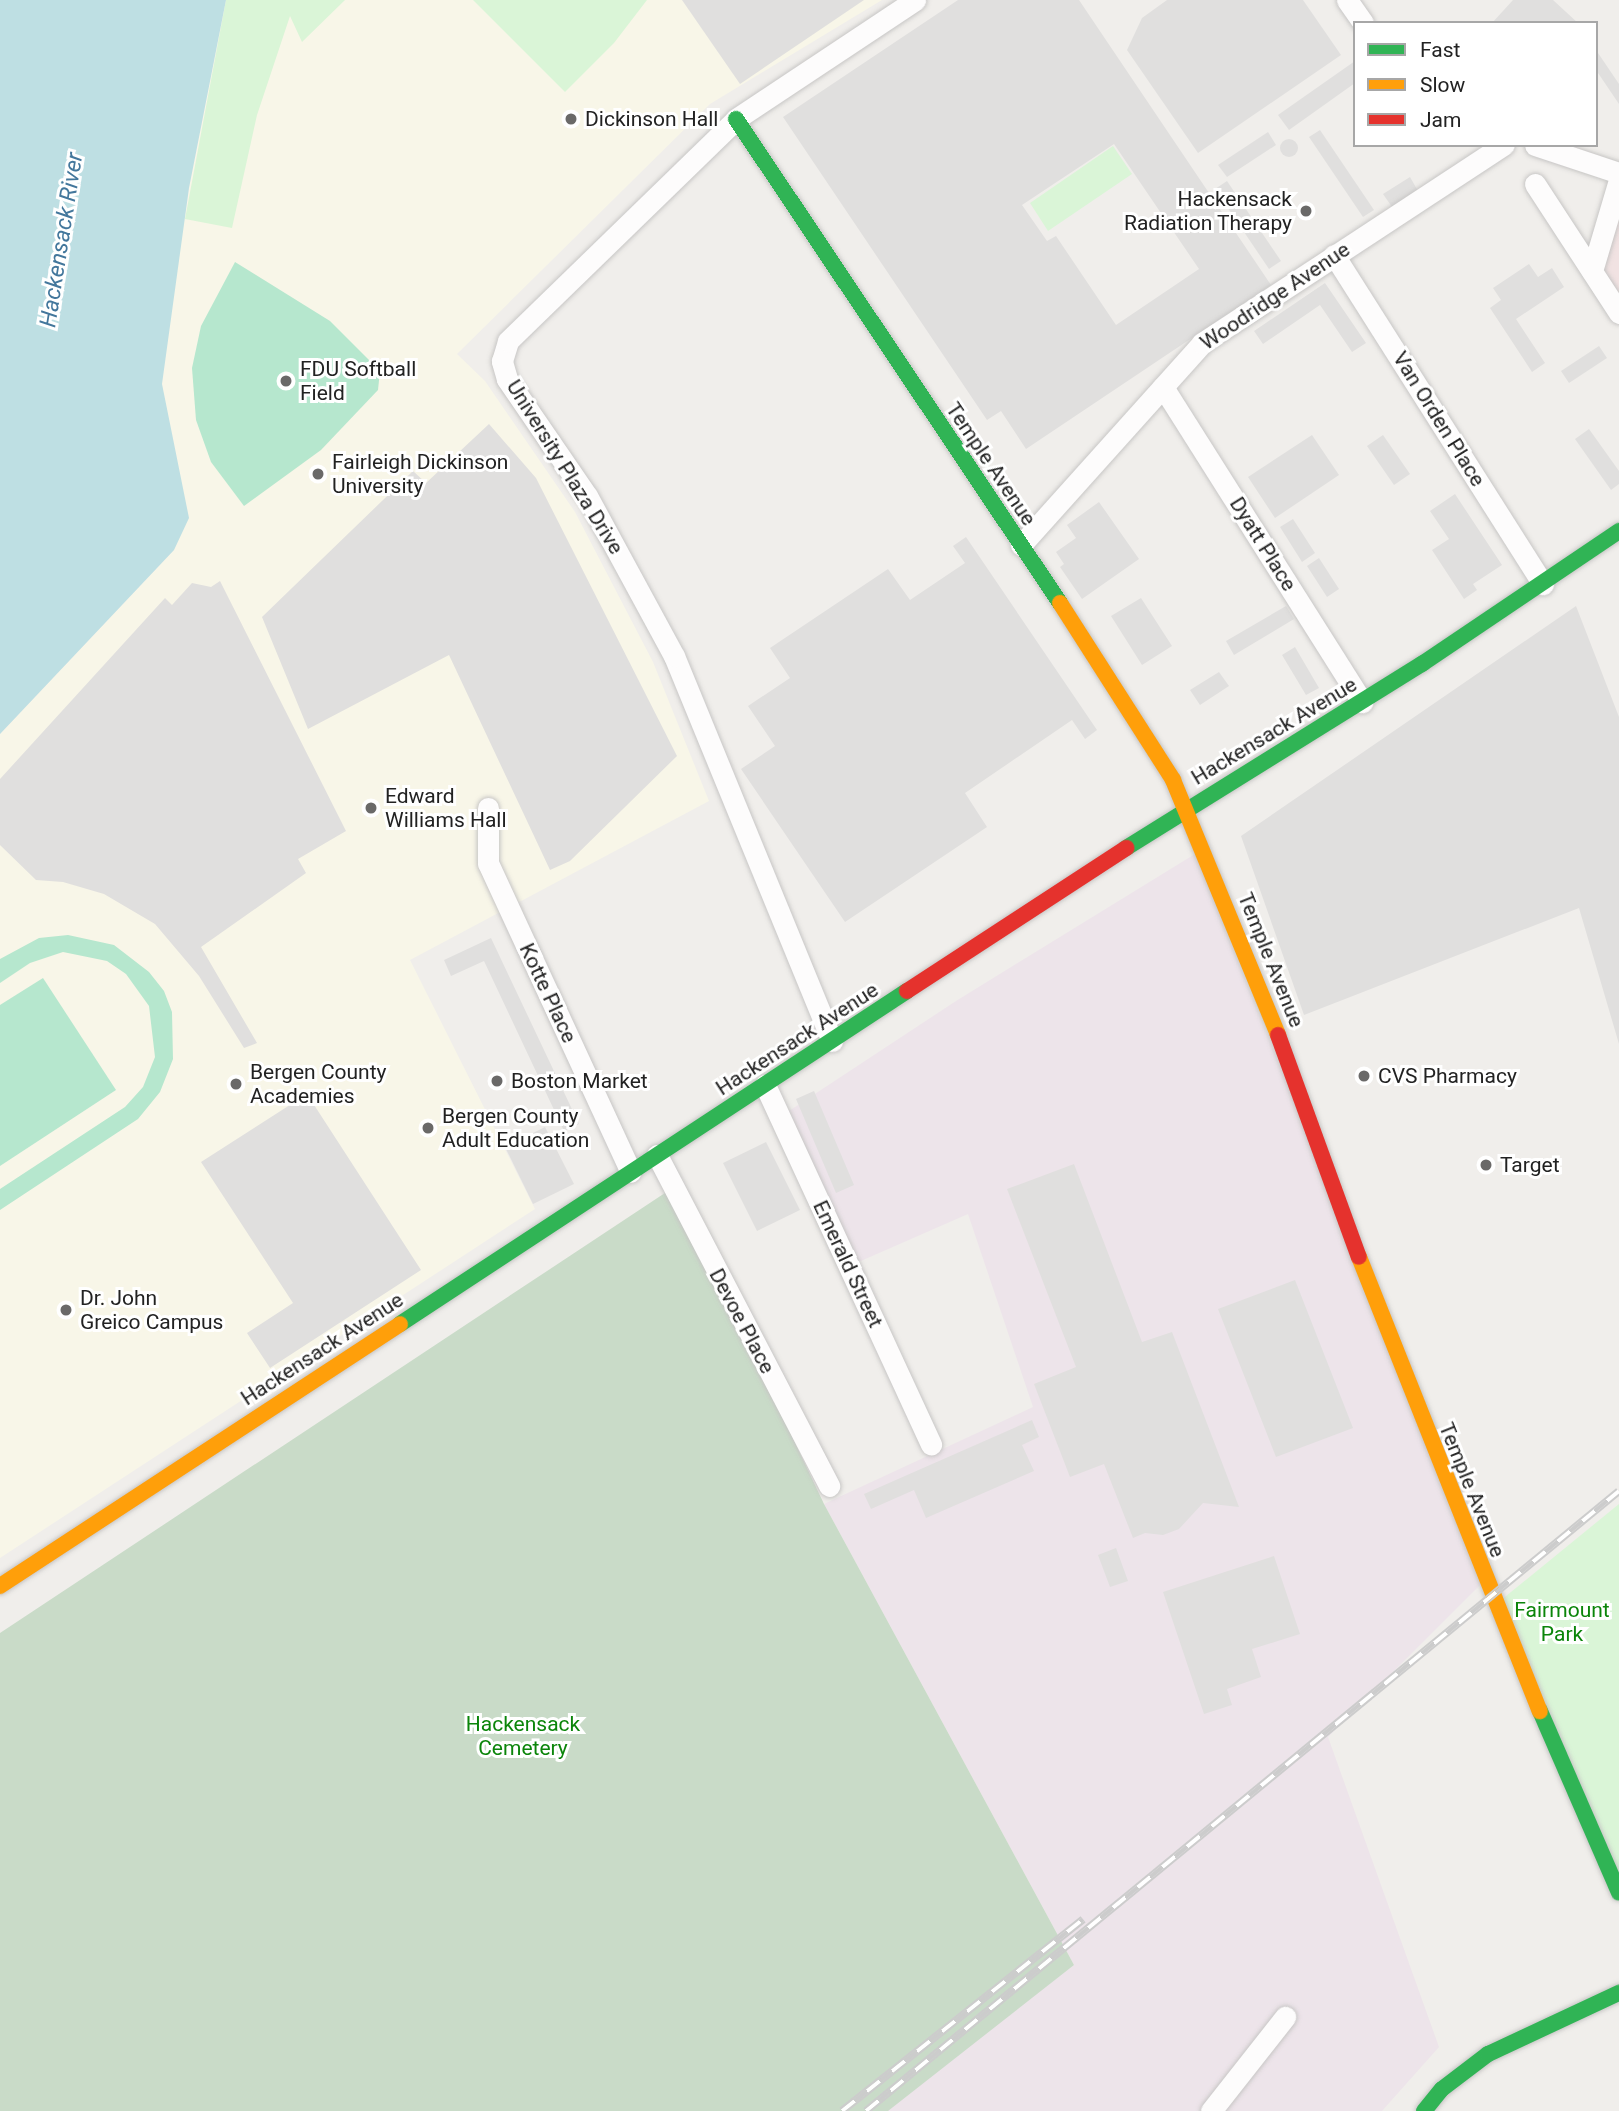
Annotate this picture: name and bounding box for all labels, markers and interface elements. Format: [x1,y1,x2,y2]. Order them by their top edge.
legend [1353,21,1598,147]
text: Fast [1420,38,1460,62]
text: Slow [1420,73,1465,97]
place label: Dickinson Hall [585,106,718,132]
text: Jam [1420,108,1461,132]
marker: Dickinson Hall [563,111,579,127]
water label: Hackensack River [35,151,89,329]
place label: Hackensack Radiation Therapy [1124,186,1292,236]
marker: Hackensack Radiation Therapy [1298,203,1314,219]
street label: Woodridge Avenue [1195,237,1355,355]
street label: Van Orden Place [1387,347,1491,491]
place label: FDU Softball Field [300,356,416,406]
marker: FDU Softball Field [278,373,294,389]
street label: University Plaza Drive [501,375,629,559]
street label: Temple Avenue [941,398,1041,530]
place label: Fairleigh Dickinson University [332,449,508,499]
marker: Fairleigh Dickinson University [310,466,326,482]
street label: Dyatt Place [1224,492,1302,596]
street label: Hackensack Avenue [1187,672,1361,790]
place label: Edward Williams Hall [385,783,507,833]
marker: Edward Williams Hall [363,800,379,816]
street label: Temple Avenue [1233,889,1309,1031]
street label: Kotte Place [514,939,582,1047]
street label: Hackensack Avenue [711,977,883,1101]
place label: Bergen County Academies [250,1059,386,1109]
place label: CVS Pharmacy [1378,1063,1517,1089]
place label: Boston Market [511,1068,648,1094]
marker: CVS Pharmacy [1356,1068,1372,1084]
marker: Boston Market [489,1073,505,1089]
marker: Bergen County Academies [228,1076,244,1092]
place label: Bergen County Adult Education [442,1103,589,1153]
marker: Bergen County Adult Education [420,1120,436,1136]
place label: Target [1500,1152,1560,1178]
marker: Target [1478,1157,1494,1173]
street label: Emerald Street [808,1197,888,1331]
street label: Devoe Place [704,1264,780,1378]
place label: Dr. John Greico Campus [80,1285,223,1335]
street label: Hackensack Avenue [236,1287,408,1411]
marker: Dr. John Greico Campus [58,1302,74,1318]
street label: Temple Avenue [1434,1419,1510,1561]
park label: Fairmount Park [1514,1597,1610,1647]
park label: Hackensack Cemetery [466,1711,580,1761]

